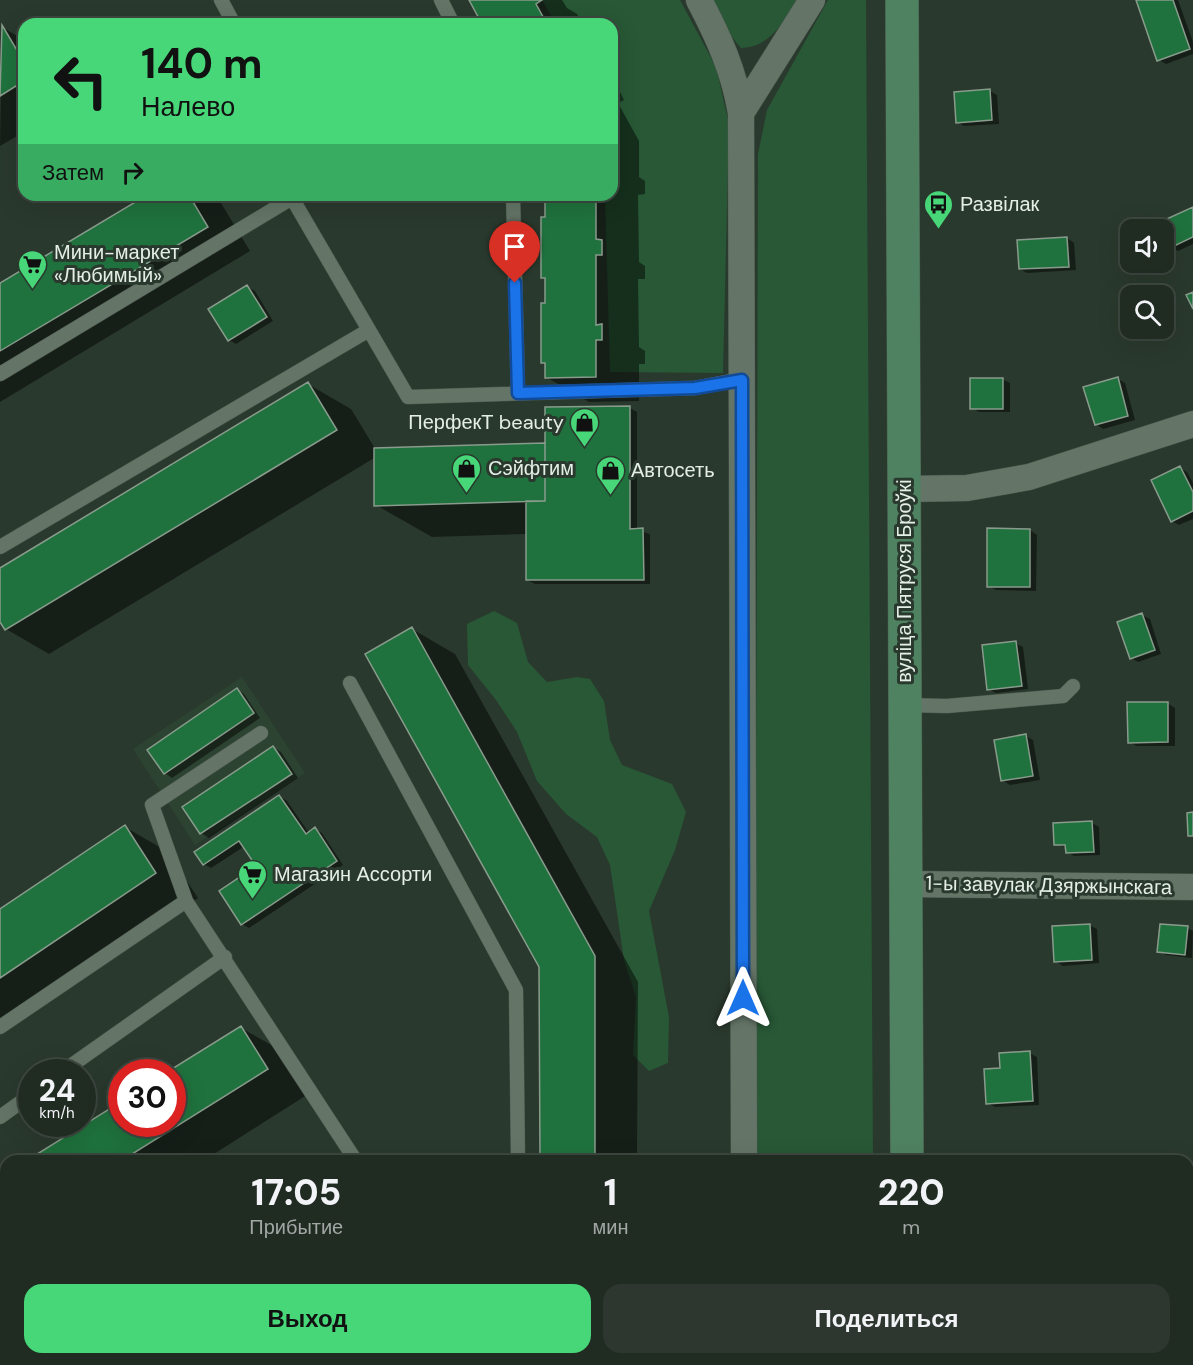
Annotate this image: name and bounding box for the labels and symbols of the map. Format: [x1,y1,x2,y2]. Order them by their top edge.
bus stop icon: Развілак [923,188,955,230]
place label: Развілак [960,191,1040,217]
pin [489,221,540,283]
place label: Мини-маркет «Любимый» [54,239,179,288]
supermarket icon: Мини-маркет «Любимый» [17,248,49,290]
shop icon: ПерфекТ beauty [569,406,601,448]
place label: ПерфекТ beauty [408,409,564,435]
shop icon: Сэйфтим [451,452,483,494]
shop icon: Автосеть [594,454,626,496]
place label: Сэйфтим [488,455,574,481]
place label: Автосеть [631,457,715,483]
street label: вуліца Пятруся Броўкі [891,479,917,683]
supermarket icon: Магазин Ассорти [237,858,269,900]
place label: Магазин Ассорти [274,861,432,887]
street label: 1-ы завулак Дзяржынскага [926,870,1173,900]
position arrow [711,966,775,1030]
speed limit sign: 30 [108,1059,186,1137]

